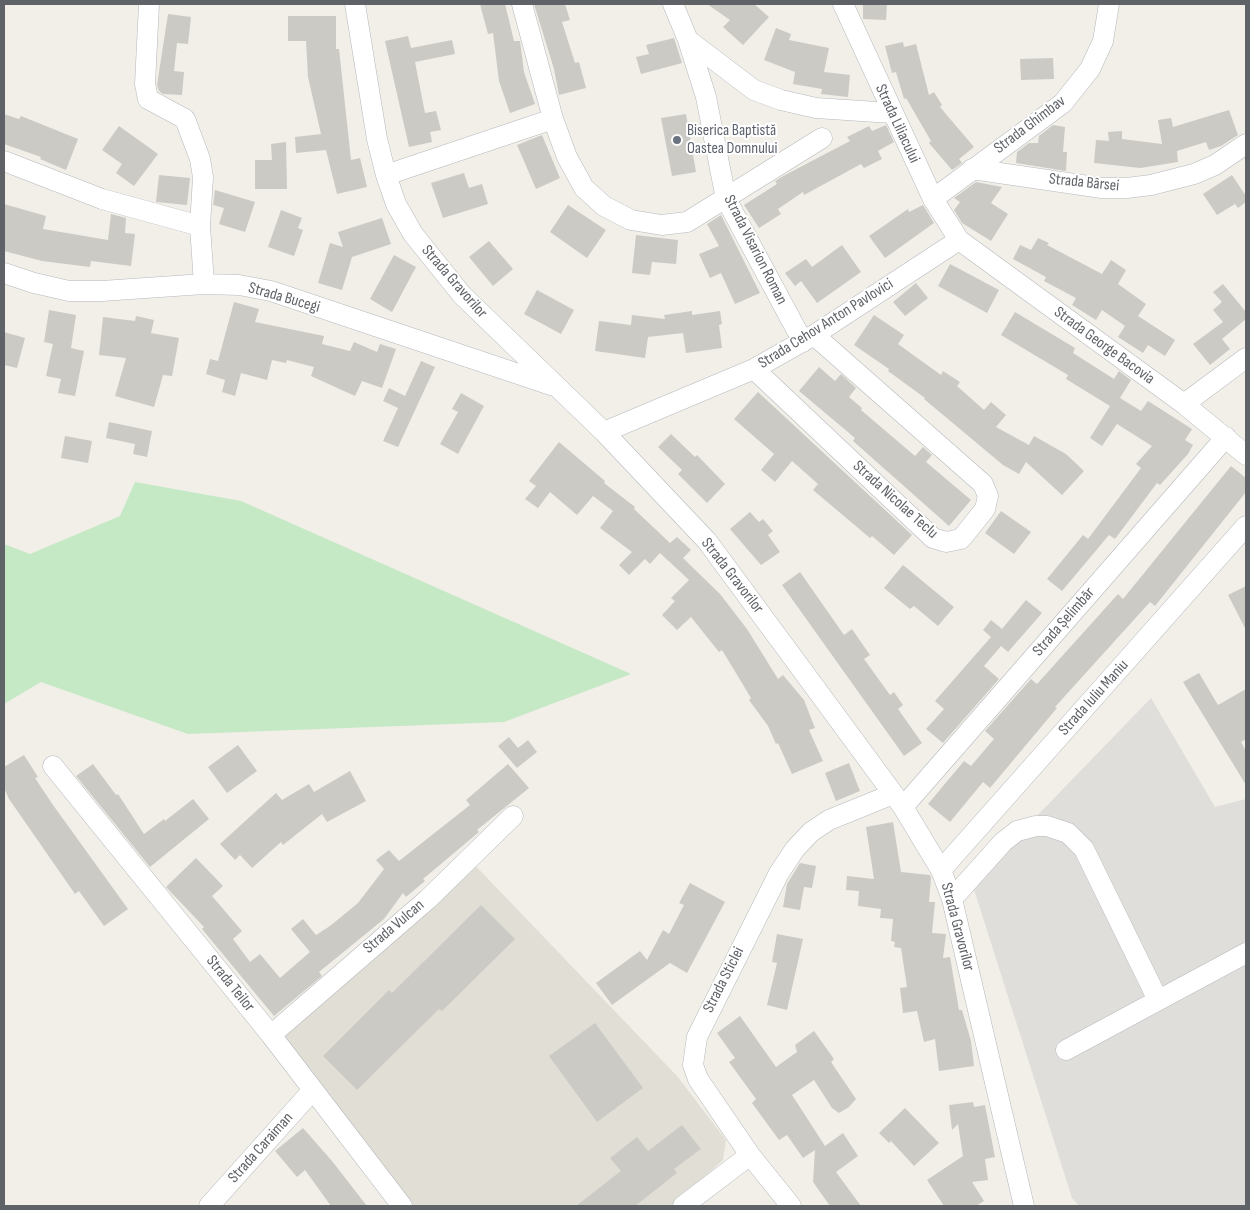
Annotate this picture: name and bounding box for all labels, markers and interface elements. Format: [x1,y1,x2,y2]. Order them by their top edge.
street label: Strada Liliacului [870,82,924,166]
street label: Strada Ghimbav [990,92,1070,158]
place label: Biserica Baptistă Oastea Domnului [687,121,777,159]
marker: Biserica Baptistă Oastea Domnului [671,134,683,146]
street label: Strada Bârsei [1048,170,1120,196]
street label: Strada Visarion Roman [719,192,791,308]
street label: Strada Gravorilor [417,242,491,322]
street label: Strada Cehov Anton Pavlovici [755,275,897,373]
street label: Strada Bucegi [246,279,322,317]
street label: Strada George Bacovia [1050,303,1158,389]
street label: Strada Nicolae Teclu [849,457,941,543]
street label: Strada Gravorilor [697,534,767,618]
street label: Strada Șelimbăr [1029,584,1099,660]
street label: Strada Iuliu Maniu [1055,656,1133,740]
street label: Strada Gravorilor [936,881,978,973]
street label: Strada Vulcan [360,896,428,958]
street label: Strada Sticlei [699,944,749,1016]
street label: Strada Teilor [202,952,258,1016]
street label: Strada Caraiman [224,1109,298,1187]

